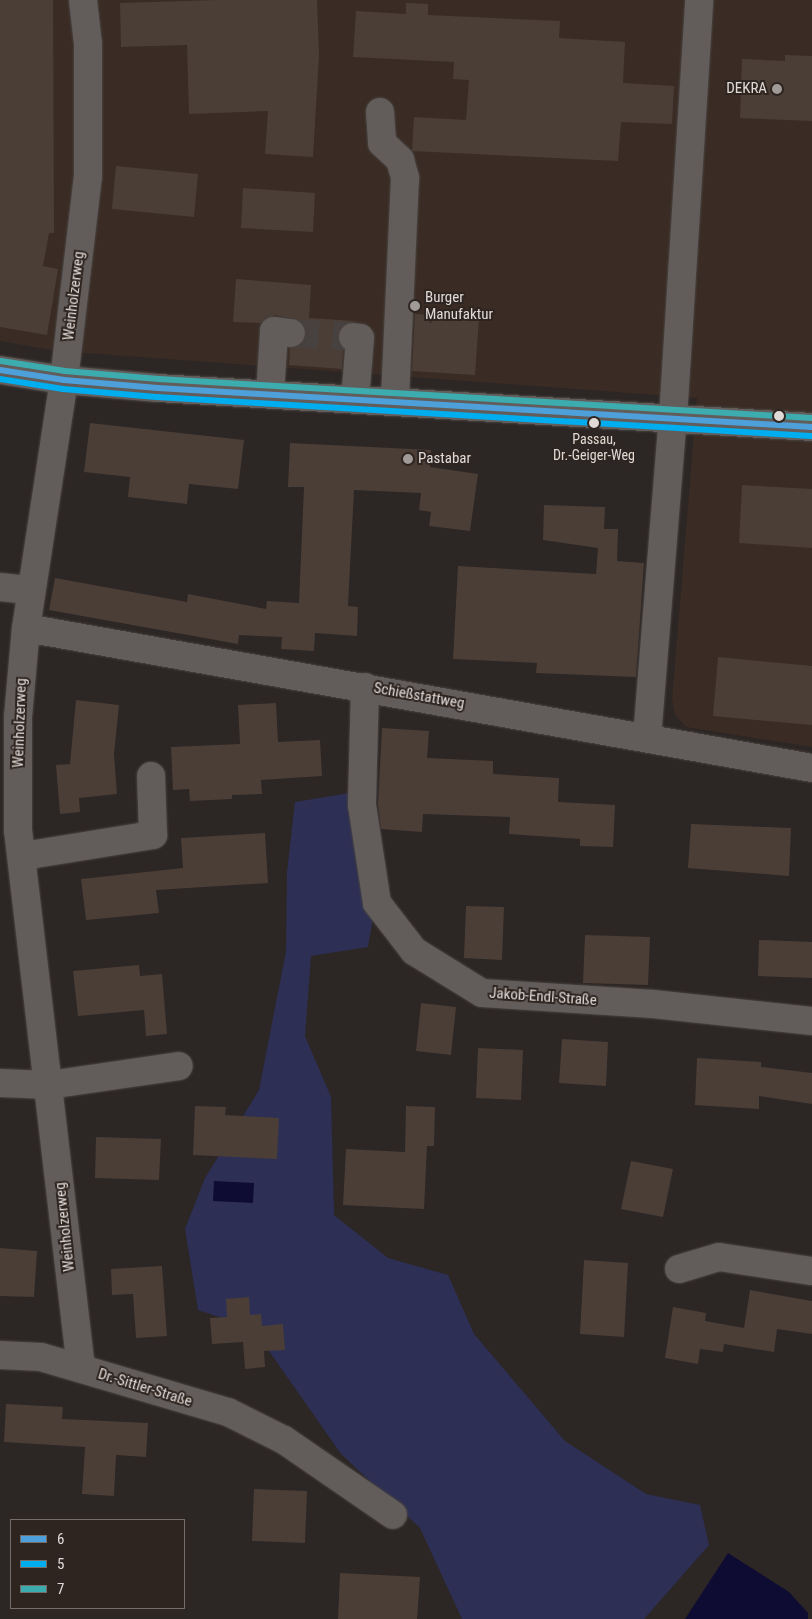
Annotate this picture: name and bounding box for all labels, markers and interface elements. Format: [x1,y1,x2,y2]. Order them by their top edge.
place label: DEKRA [726,80,767,98]
marker: DEKRA [771,83,783,95]
street label: Weinholzerweg [60,250,88,342]
place label: Burger Manufaktur [425,288,493,323]
marker: Burger Manufaktur [409,300,421,312]
unlabelled marker [774,411,784,421]
marker: Passau, Dr.-Geiger-Weg [589,418,599,428]
place label: Passau, Dr.-Geiger-Weg [553,431,635,464]
place label: Pastabar [418,450,471,468]
marker: Pastabar [402,453,414,465]
street label: Weinholzerweg [9,678,31,768]
street label: Schießstattweg [372,679,466,713]
street label: Jakob-Endl-Straße [489,984,597,1010]
street label: Weinholzerweg [51,1182,79,1272]
street label: Dr.-Sittler-Straße [96,1365,194,1411]
legend [10,1519,185,1609]
text: 6 [57,1530,64,1548]
text: 5 [57,1555,64,1573]
text: 7 [57,1580,64,1598]

